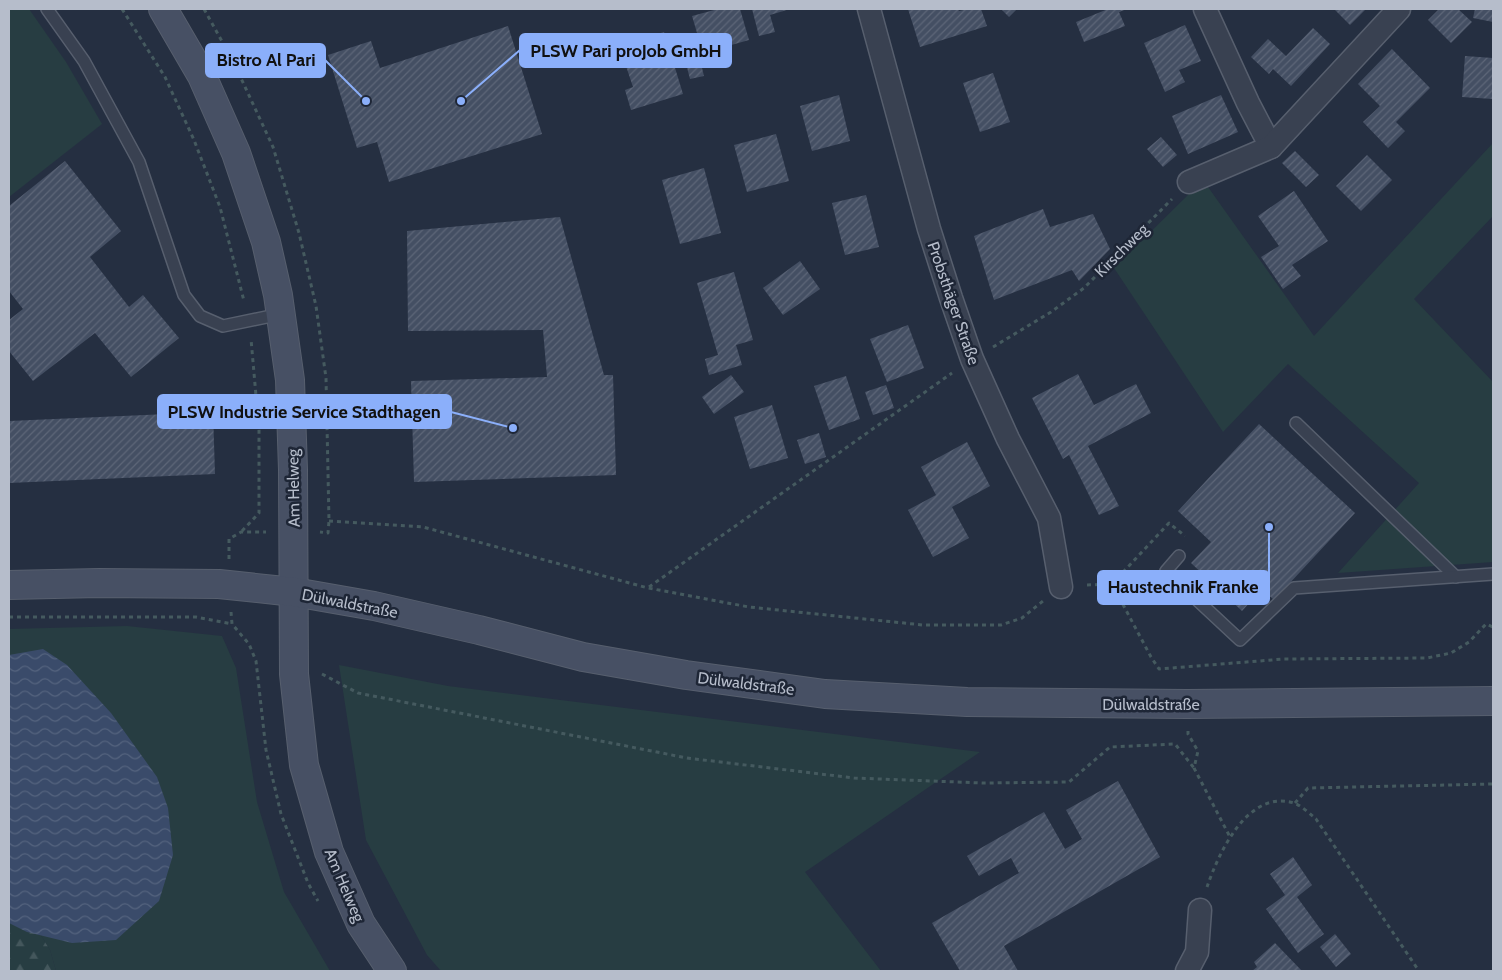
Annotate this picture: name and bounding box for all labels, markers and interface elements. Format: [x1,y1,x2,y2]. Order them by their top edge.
callout: PLSW Pari proJob GmbH [520,34,731,67]
text: PLSW Pari proJob GmbH [530,40,722,62]
callout: Bistro Al Pari [206,44,325,77]
text: Bistro Al Pari [217,49,315,71]
street label: Kirschweg [1091,219,1153,281]
street label: Probsthäger Straße [924,239,984,367]
callout: PLSW Industrie Service Stadthagen [158,395,451,428]
text: PLSW Industrie Service Stadthagen [167,401,441,423]
street label: Am Helweg [283,448,304,527]
callout: Haustechnik Franke [1098,571,1269,604]
text: Haustechnik Franke [1107,576,1259,598]
street label: Dülwaldstraße [300,585,400,622]
street label: Dülwaldstraße [696,668,795,699]
street label: Dülwaldstraße [1102,695,1200,714]
street label: Am Helweg [321,846,369,926]

